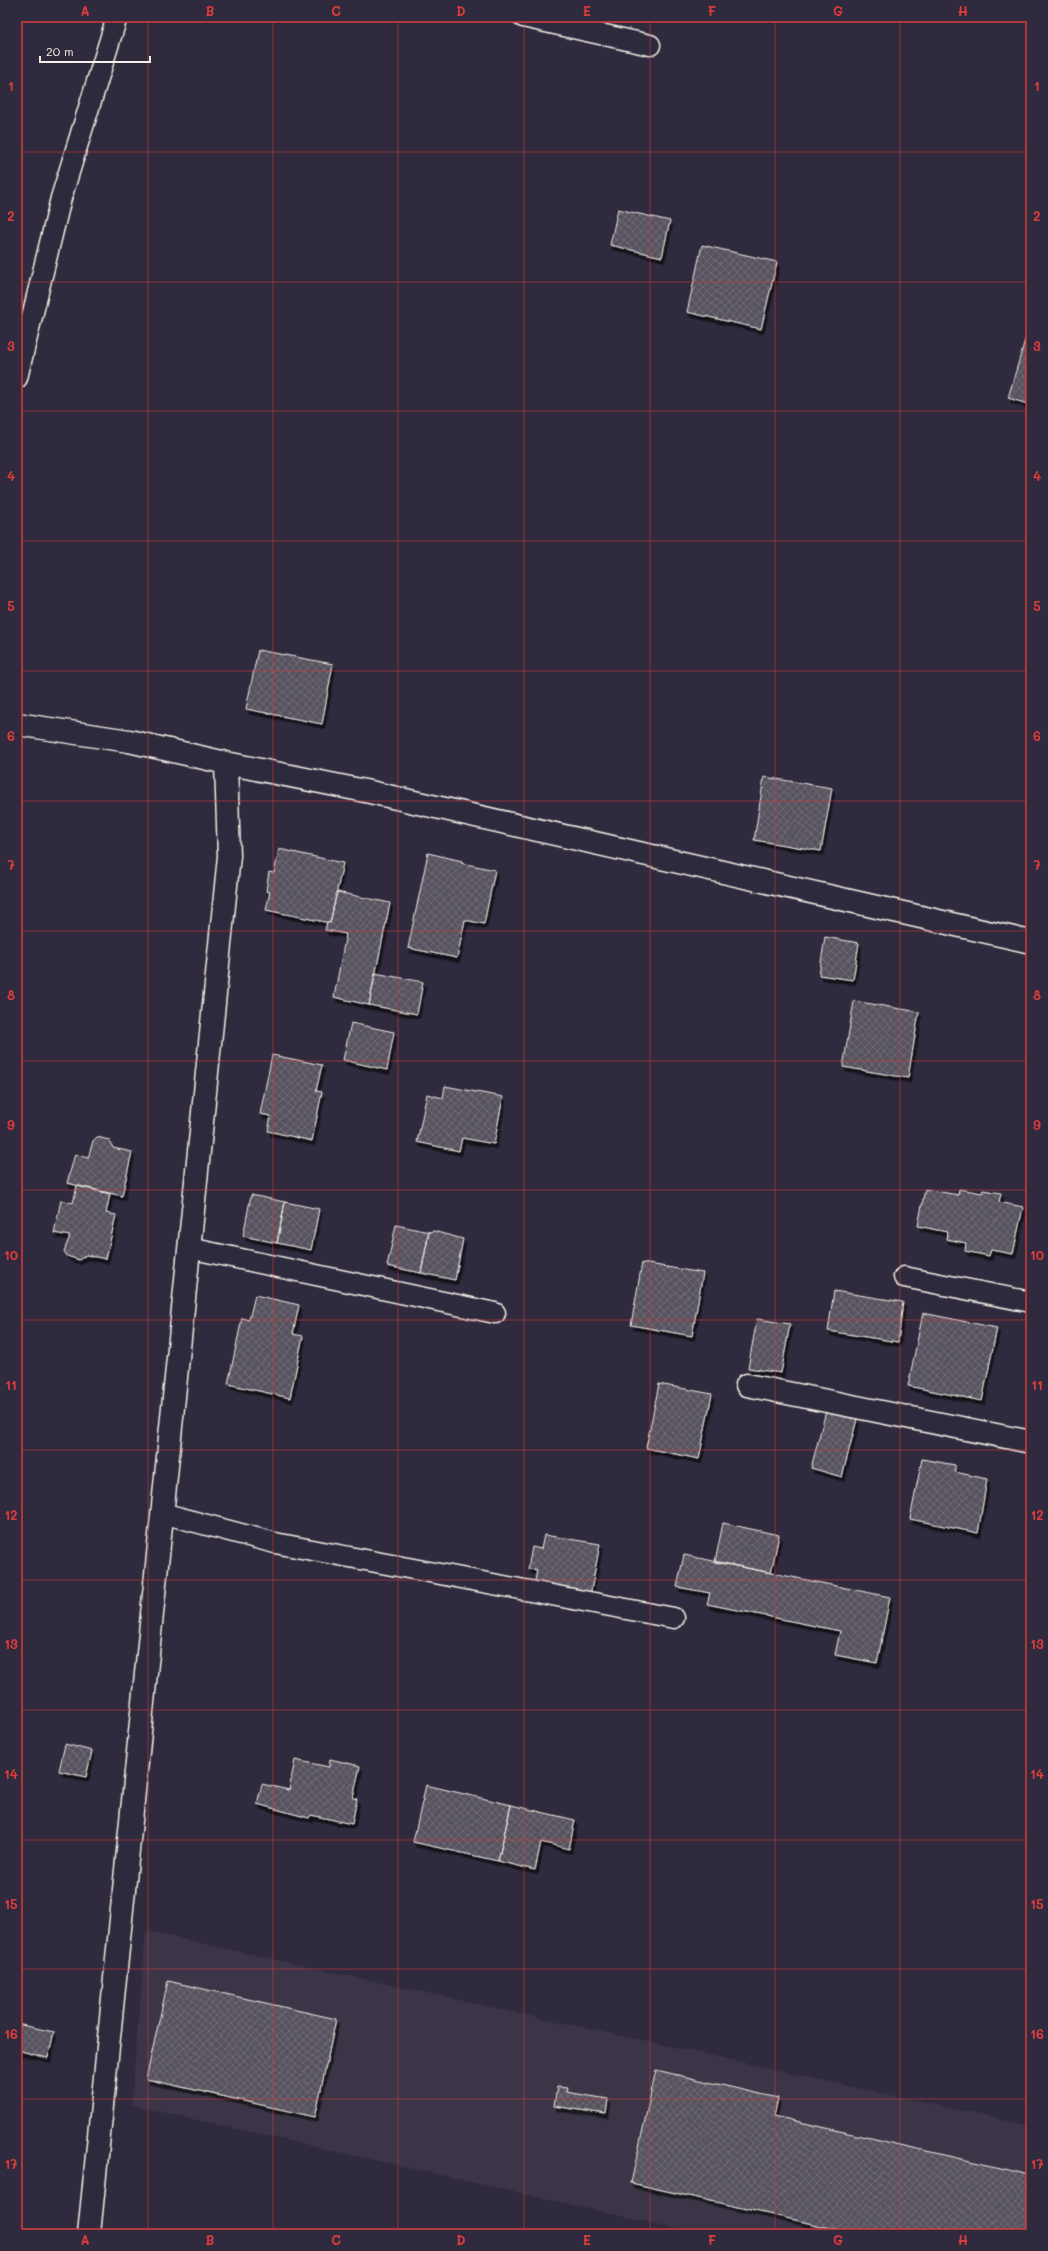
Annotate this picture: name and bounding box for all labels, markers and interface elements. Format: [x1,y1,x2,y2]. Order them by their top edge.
text: A [80,2,90,19]
text: B [206,2,215,19]
text: C [331,2,341,19]
text: D [456,2,466,19]
text: E [583,2,591,19]
text: F [708,2,716,19]
text: G [833,2,843,19]
text: H [958,2,968,19]
scale bar [40,38,150,64]
text: 20 m [46,43,74,59]
text: 1 [8,77,14,94]
text: 1 [1034,77,1040,94]
text: 2 [7,207,15,224]
text: 2 [1033,207,1041,224]
text: 3 [7,337,15,354]
text: 3 [1033,337,1041,354]
text: 4 [7,467,15,484]
text: 4 [1033,467,1041,484]
text: 5 [7,597,15,614]
text: 5 [1033,597,1041,614]
text: 6 [7,727,15,744]
text: 6 [1033,727,1041,744]
text: 7 [7,856,15,873]
text: 7 [1033,856,1041,873]
text: 8 [7,986,15,1003]
text: 8 [1033,986,1041,1003]
text: 9 [7,1116,15,1133]
text: 9 [1033,1116,1041,1133]
text: 10 [4,1246,18,1263]
text: 10 [1030,1246,1044,1263]
text: 11 [5,1376,17,1393]
text: 11 [1031,1376,1043,1393]
text: 12 [4,1506,18,1523]
text: 12 [1030,1506,1044,1523]
text: 13 [4,1635,18,1652]
text: 13 [1030,1635,1044,1652]
text: 14 [4,1765,18,1782]
text: 14 [1030,1765,1044,1782]
text: 15 [4,1895,18,1912]
text: 15 [1030,1895,1044,1912]
text: 16 [4,2025,18,2042]
text: 16 [1030,2025,1044,2042]
text: 17 [4,2155,18,2172]
text: 17 [1030,2155,1044,2172]
text: A [80,2231,90,2248]
text: B [206,2231,215,2248]
text: C [331,2231,341,2248]
text: D [456,2231,466,2248]
text: E [583,2231,591,2248]
text: F [708,2231,716,2248]
text: G [833,2231,843,2248]
text: H [958,2231,968,2248]

